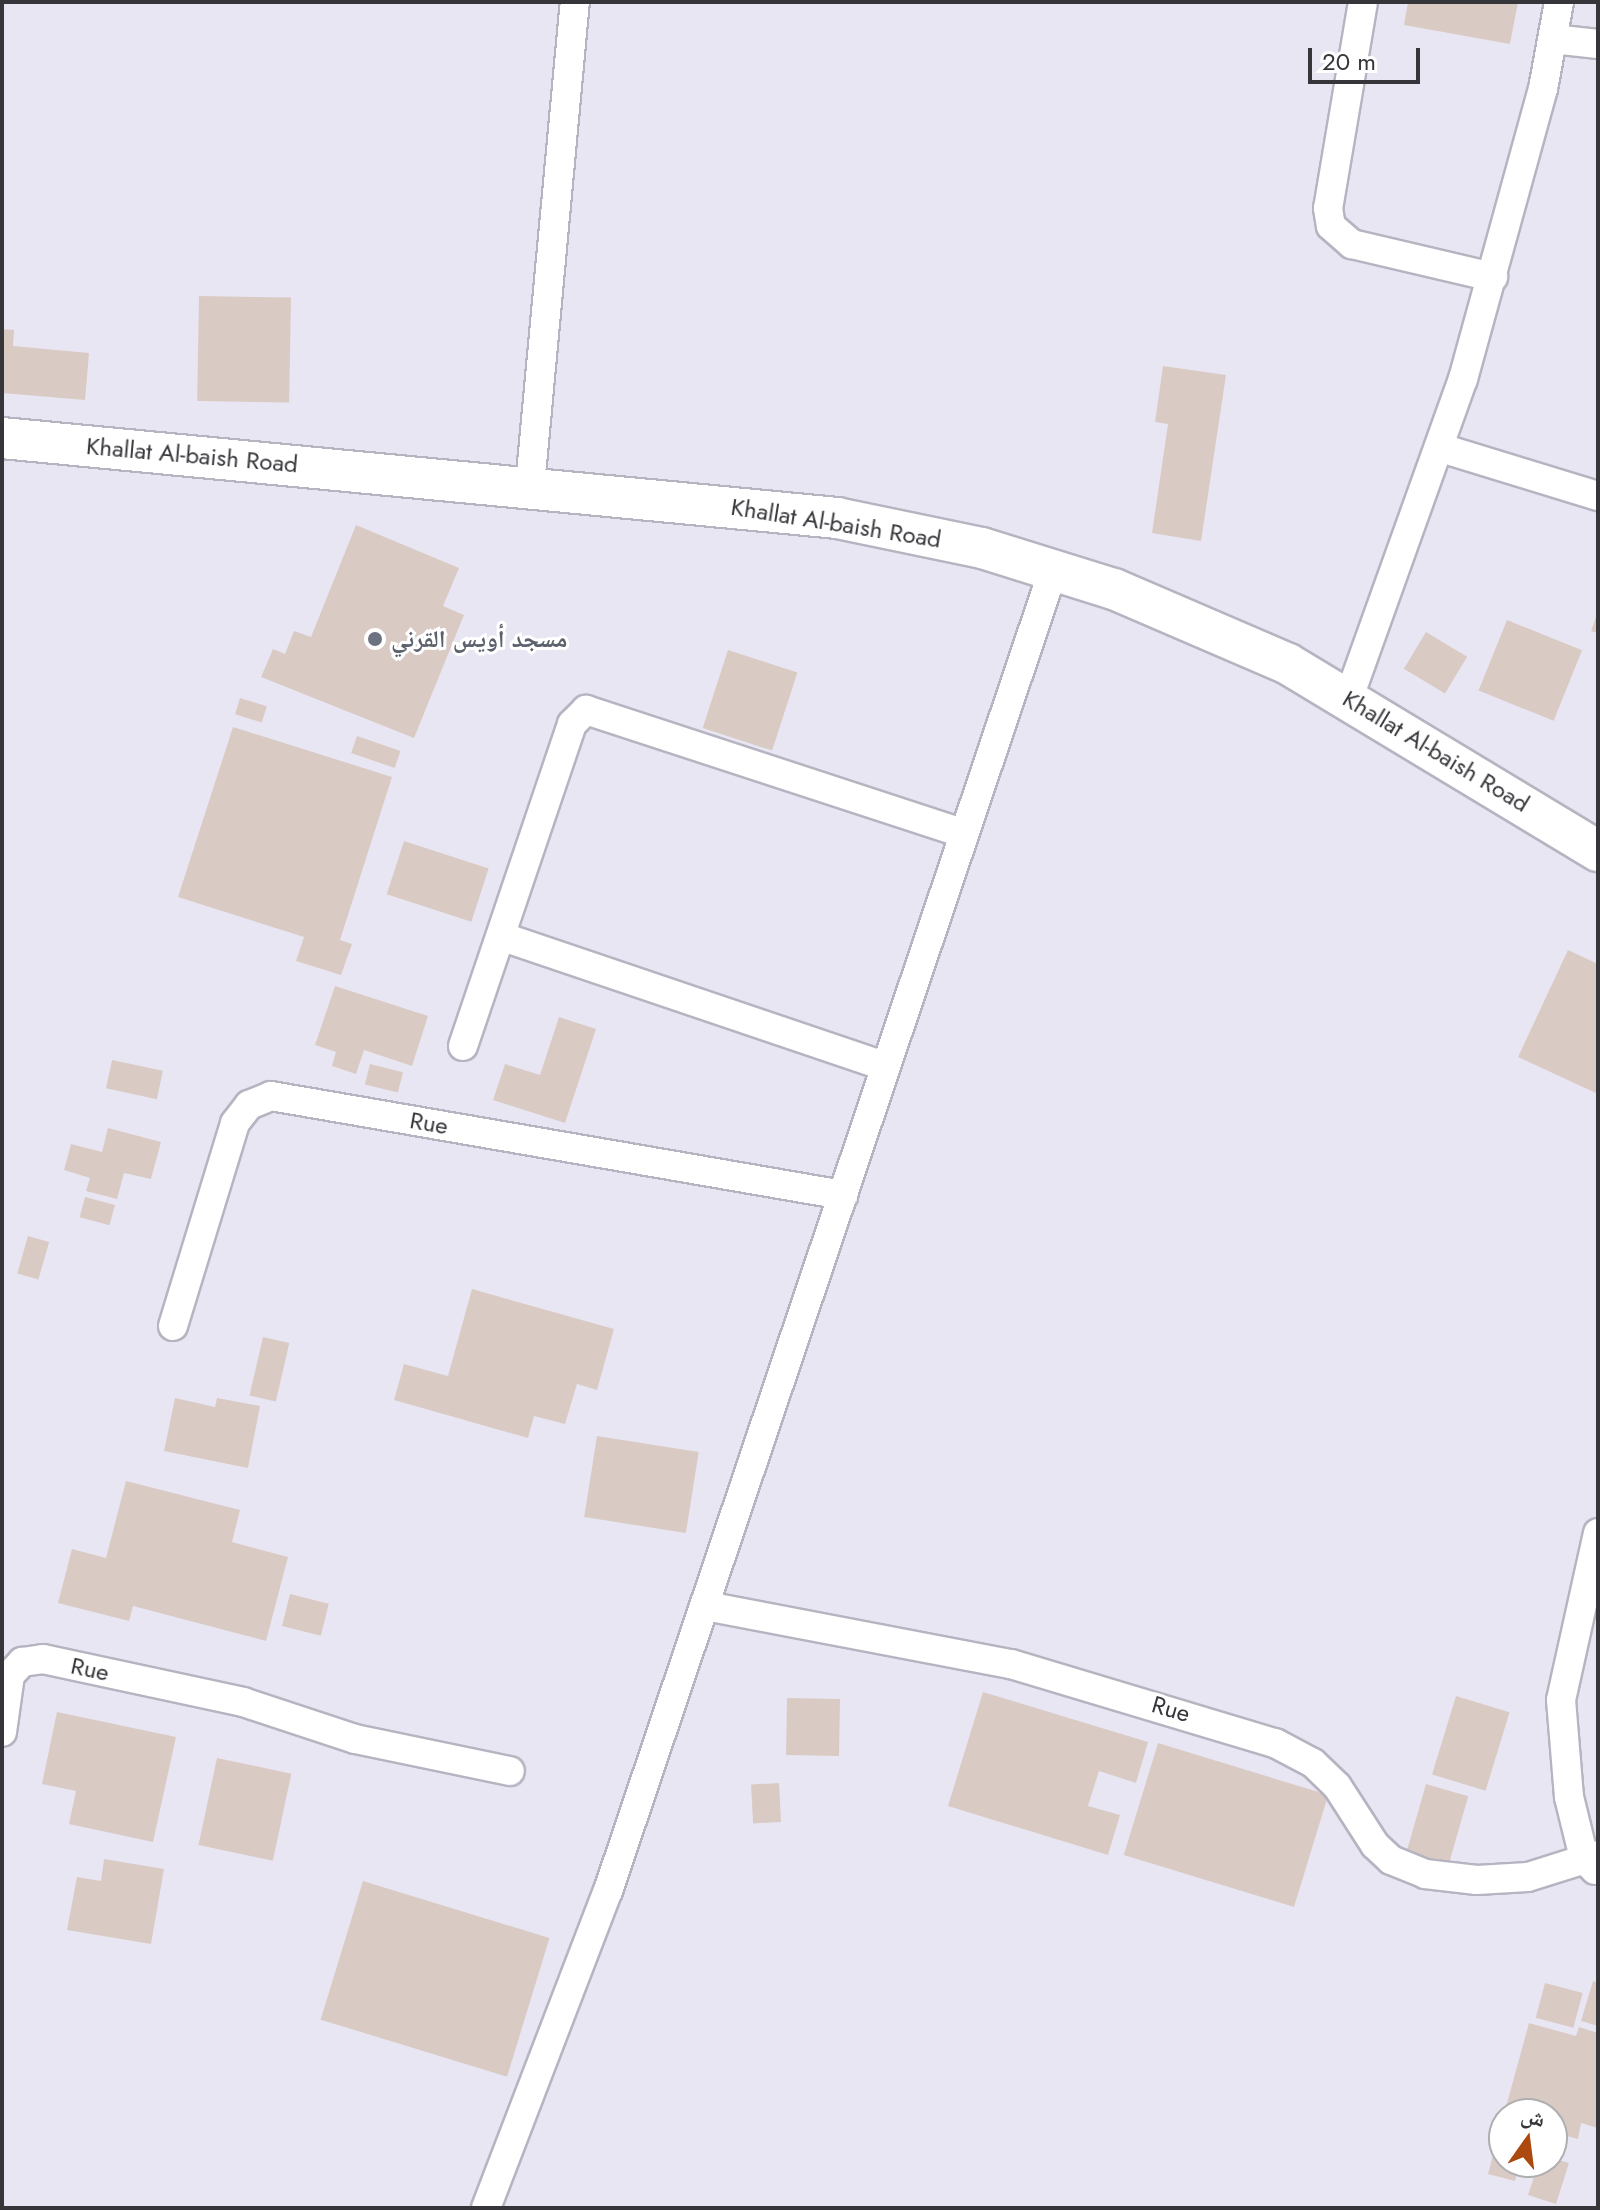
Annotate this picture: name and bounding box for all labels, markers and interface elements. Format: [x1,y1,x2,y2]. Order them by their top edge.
scale bar [1312,32,1424,82]
text: 20 m [1322,44,1376,79]
street label: Khallat Al-baish Road [85,431,299,479]
street label: Khallat Al-baish Road [729,492,943,554]
place label: مسجد أويس القرني [391,625,567,653]
marker: مسجد أويس القرني [366,630,384,648]
street label: Khallat Al-baish Road [1338,684,1534,818]
street label: Rue [408,1105,450,1141]
street label: Rue [68,1651,112,1687]
street label: Rue [1149,1690,1193,1728]
north arrow [1488,2098,1568,2178]
text: ش [1518,2098,1549,2135]

